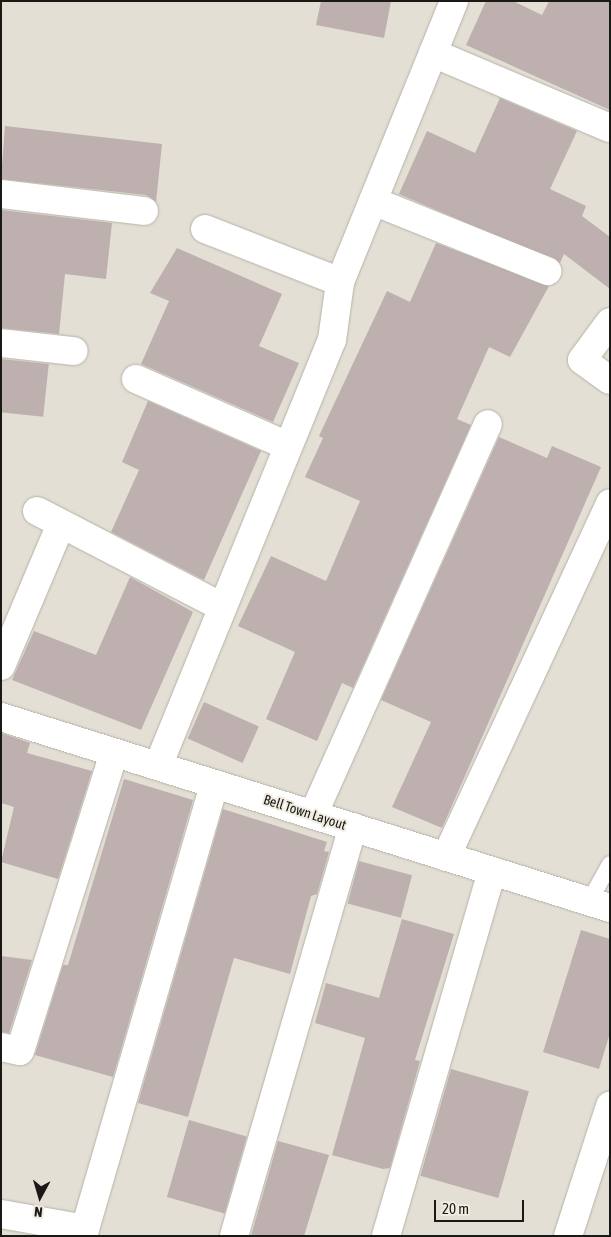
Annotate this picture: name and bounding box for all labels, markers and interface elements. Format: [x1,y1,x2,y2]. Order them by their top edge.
street label: Bell Town Layout [261,791,349,833]
north arrow [15,1172,65,1222]
scale bar [436,1190,526,1222]
text: 20 m [442,1200,469,1217]
text: N [33,1204,43,1220]

